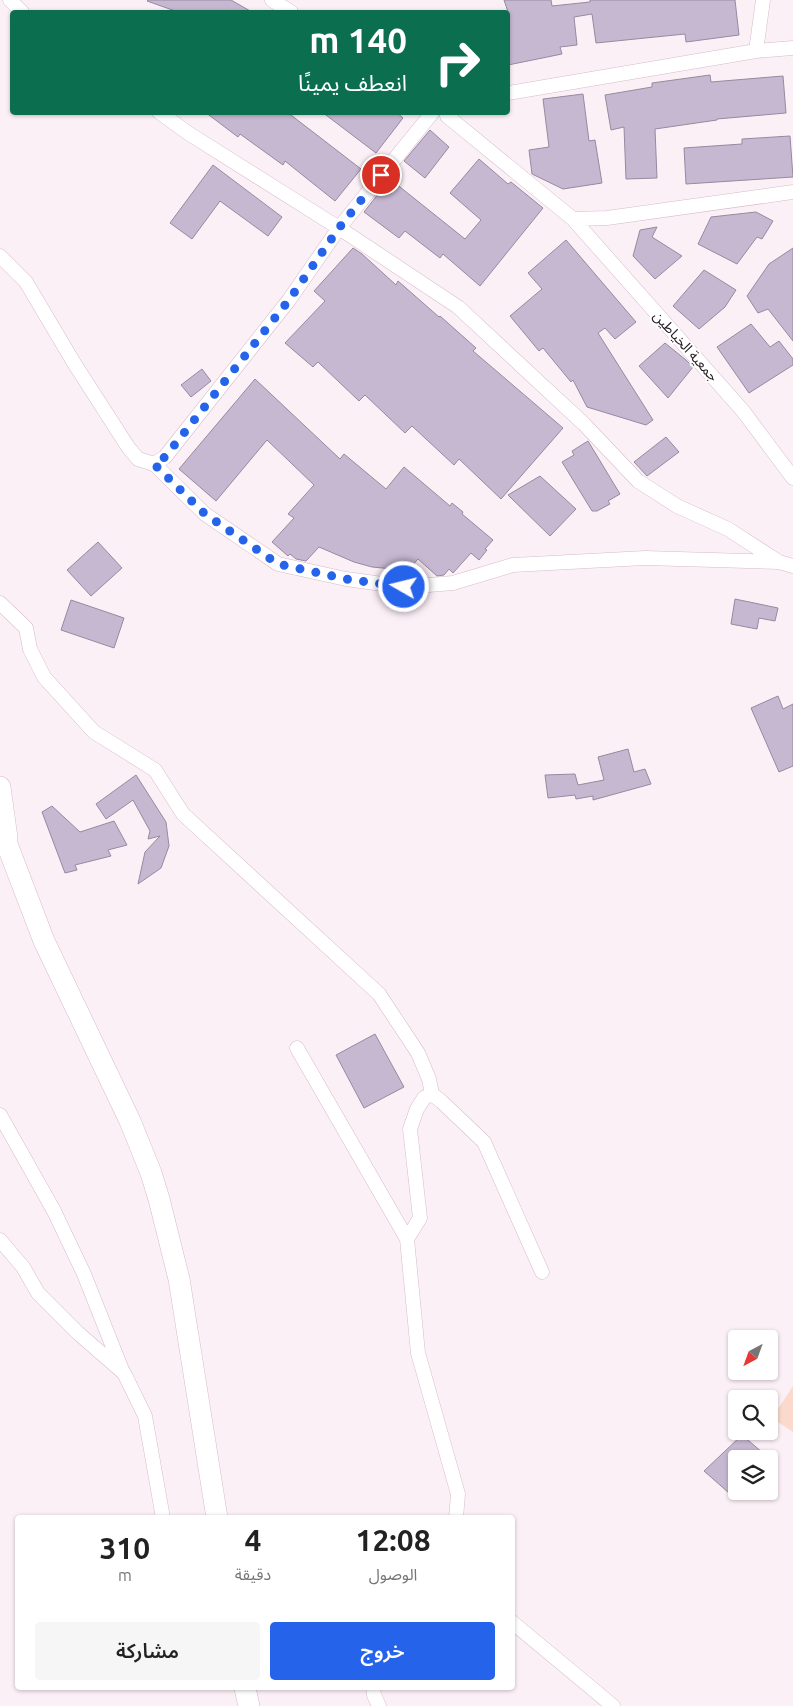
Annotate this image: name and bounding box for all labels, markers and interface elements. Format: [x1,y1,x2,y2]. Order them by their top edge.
text: 140 m [309,20,407,60]
icon: right [425,30,490,95]
text: انعطف يمينًا [298,70,407,95]
pin [360,154,402,196]
icon: arrive [367,161,395,189]
street label: جمعية الخياطين [650,308,722,385]
position arrow [377,560,429,612]
north arrow [728,1330,778,1380]
map controls [728,1330,778,1500]
button: search [728,1390,778,1440]
button: layers [728,1450,778,1500]
text: 4 [244,1523,261,1557]
text: 12:08 [356,1523,431,1557]
text: 310 [99,1531,150,1565]
text: دقيقة [235,1565,271,1583]
text: الوصول [369,1565,417,1583]
text: m [118,1566,132,1584]
button: مشاركة [35,1622,260,1680]
button: خروج [270,1622,495,1680]

